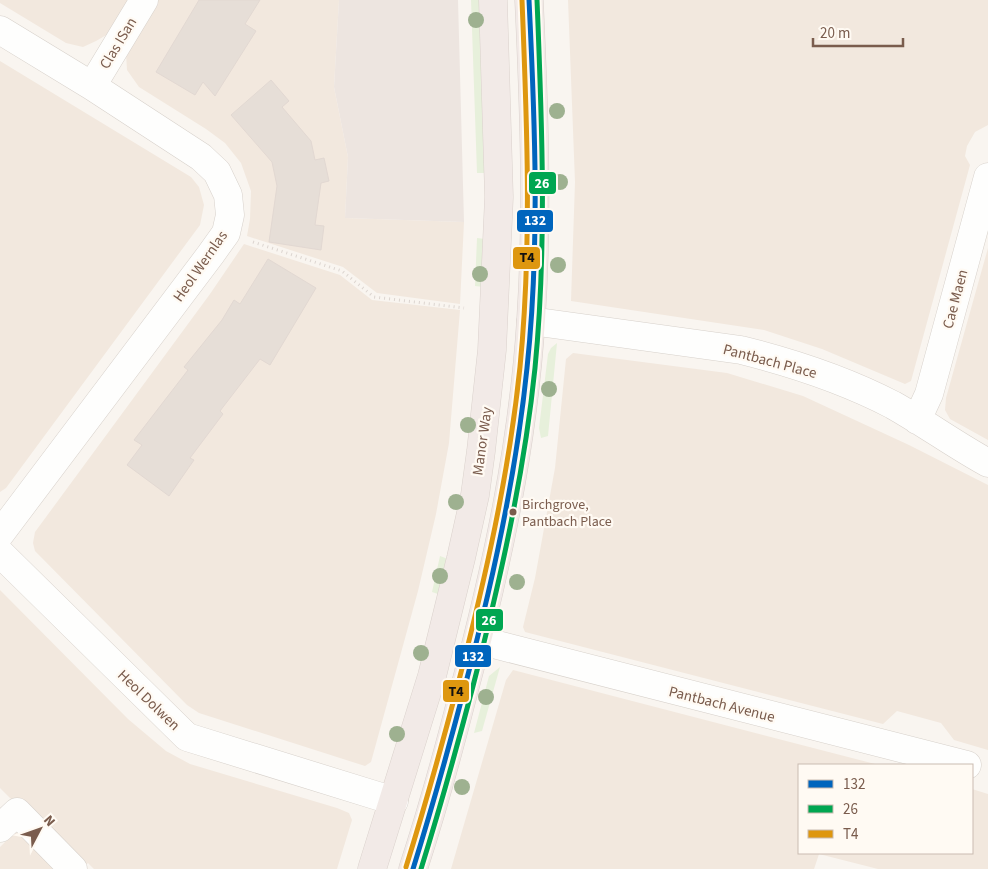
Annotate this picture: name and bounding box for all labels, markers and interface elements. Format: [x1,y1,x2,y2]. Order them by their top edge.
street label: Clas ISan [95,13,142,73]
scale bar [813,15,903,47]
text: 20 m [820,23,850,44]
line badge: 26 [528,171,557,195]
text: 26 [535,174,549,194]
line badge: 132 [516,209,554,233]
text: 132 [524,211,546,231]
street label: Heol Wernlas [168,226,233,306]
line badge: T4 [512,246,541,270]
text: T4 [519,248,535,268]
street label: Cae Maen [937,267,973,331]
street label: Pantbach Place [721,339,819,384]
street label: Manor Way [467,405,498,477]
place label: Birchgrove, Pantbach Place [522,495,612,532]
marker: Birchgrove, Pantbach Place [508,507,518,517]
line badge: 26 [475,608,504,632]
text: 26 [482,611,496,631]
line badge: 132 [454,644,492,668]
text: 132 [462,647,484,667]
street label: Heol Dolwen [113,665,185,736]
line badge: T4 [442,679,470,703]
street label: Pantbach Avenue [667,681,777,728]
text: T4 [448,682,464,702]
legend [798,764,973,854]
text: 132 [843,774,865,795]
text: 26 [843,799,858,820]
north arrow [15,804,65,854]
text: N [38,811,60,831]
text: T4 [843,824,859,845]

